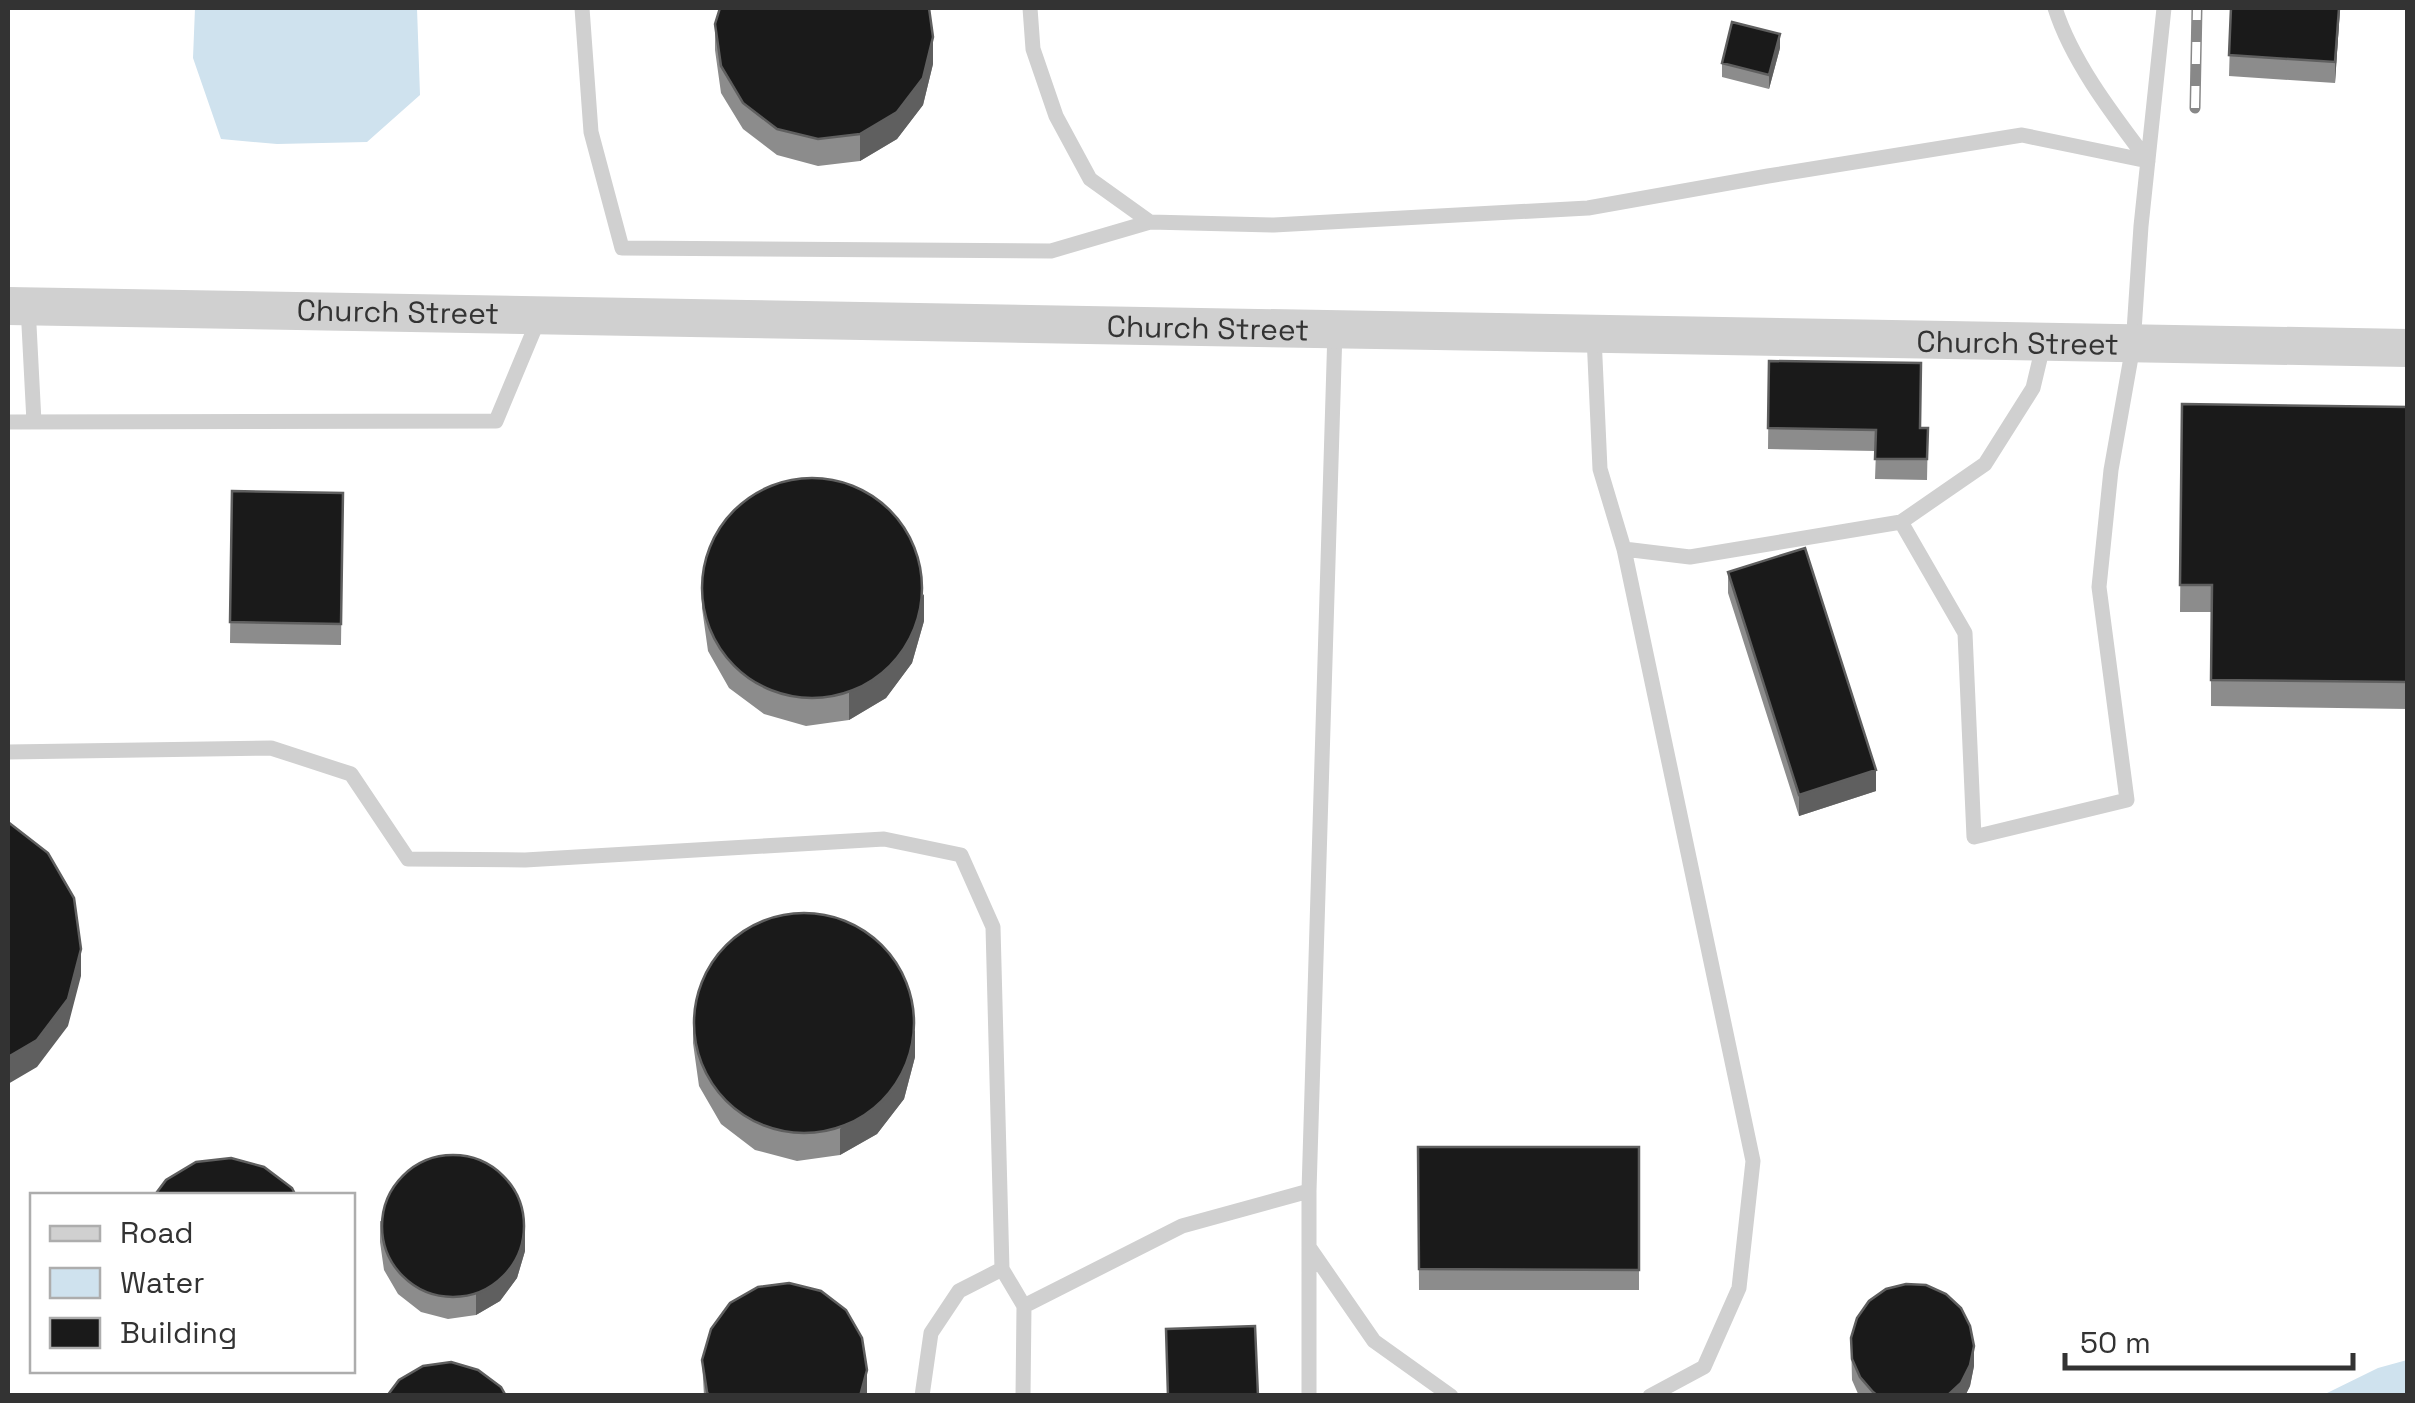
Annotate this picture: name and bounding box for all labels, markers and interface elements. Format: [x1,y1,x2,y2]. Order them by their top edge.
street label: Church Street [296,290,499,333]
street label: Church Street [1106,306,1309,350]
street label: Church Street [1916,322,2119,364]
legend [30,1193,355,1373]
text: Road [120,1213,194,1252]
text: Water [120,1263,205,1302]
scale bar [2065,1308,2352,1370]
text: Building [120,1313,237,1352]
text: 50 m [2080,1323,2151,1362]

